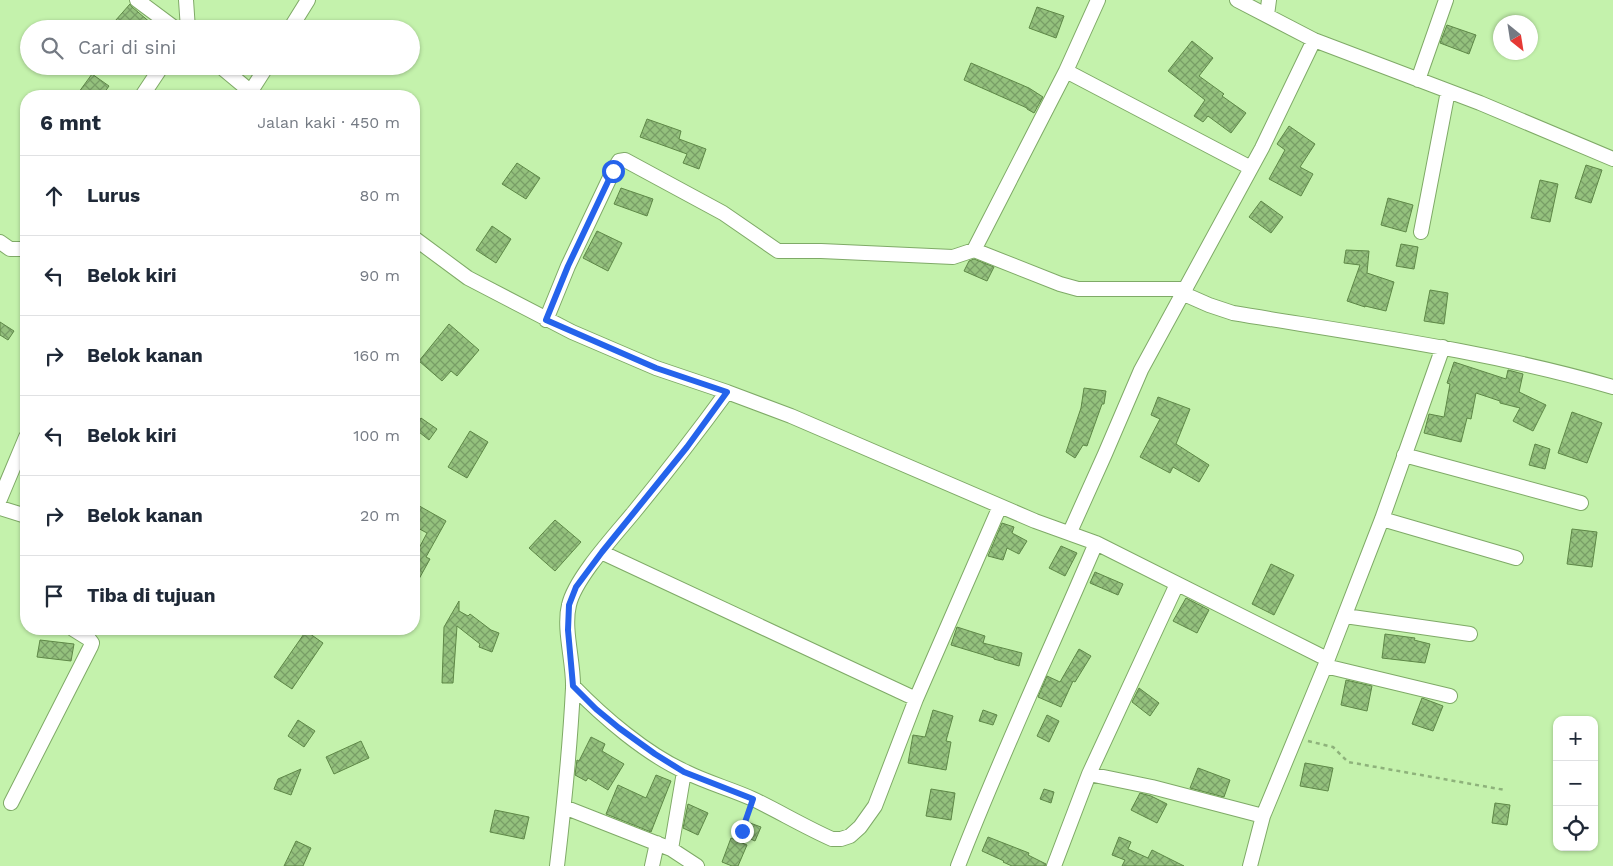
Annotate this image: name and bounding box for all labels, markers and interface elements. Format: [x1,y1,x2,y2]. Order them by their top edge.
north arrow [1493,15,1538,60]
search box [20,20,420,75]
icon: search [38,34,66,62]
text: Cari di sini [78,36,176,59]
text: 6 mnt [40,110,101,135]
text: Jalan kaki · 450 m [257,113,400,132]
route start [602,160,625,183]
icon: ahead [40,182,68,210]
text: Lurus [87,184,140,207]
text: 80 m [359,186,400,205]
icon: left [40,262,68,290]
text: Belok kiri [87,264,177,287]
text: 90 m [359,266,400,285]
icon: right [40,342,68,370]
text: Belok kanan [87,344,203,367]
text: 160 m [353,346,400,365]
icon: left [40,422,68,450]
text: Belok kiri [87,424,177,447]
text: 100 m [353,426,400,445]
icon: right [40,502,68,530]
text: Belok kanan [87,504,203,527]
text: 20 m [360,506,400,525]
icon: arrive [40,582,68,610]
text: Tiba di tujuan [87,584,216,607]
map controls [1553,716,1598,851]
button: + [1553,716,1598,761]
button: − [1553,761,1598,806]
button: locate [1553,806,1598,851]
route end [731,820,754,843]

